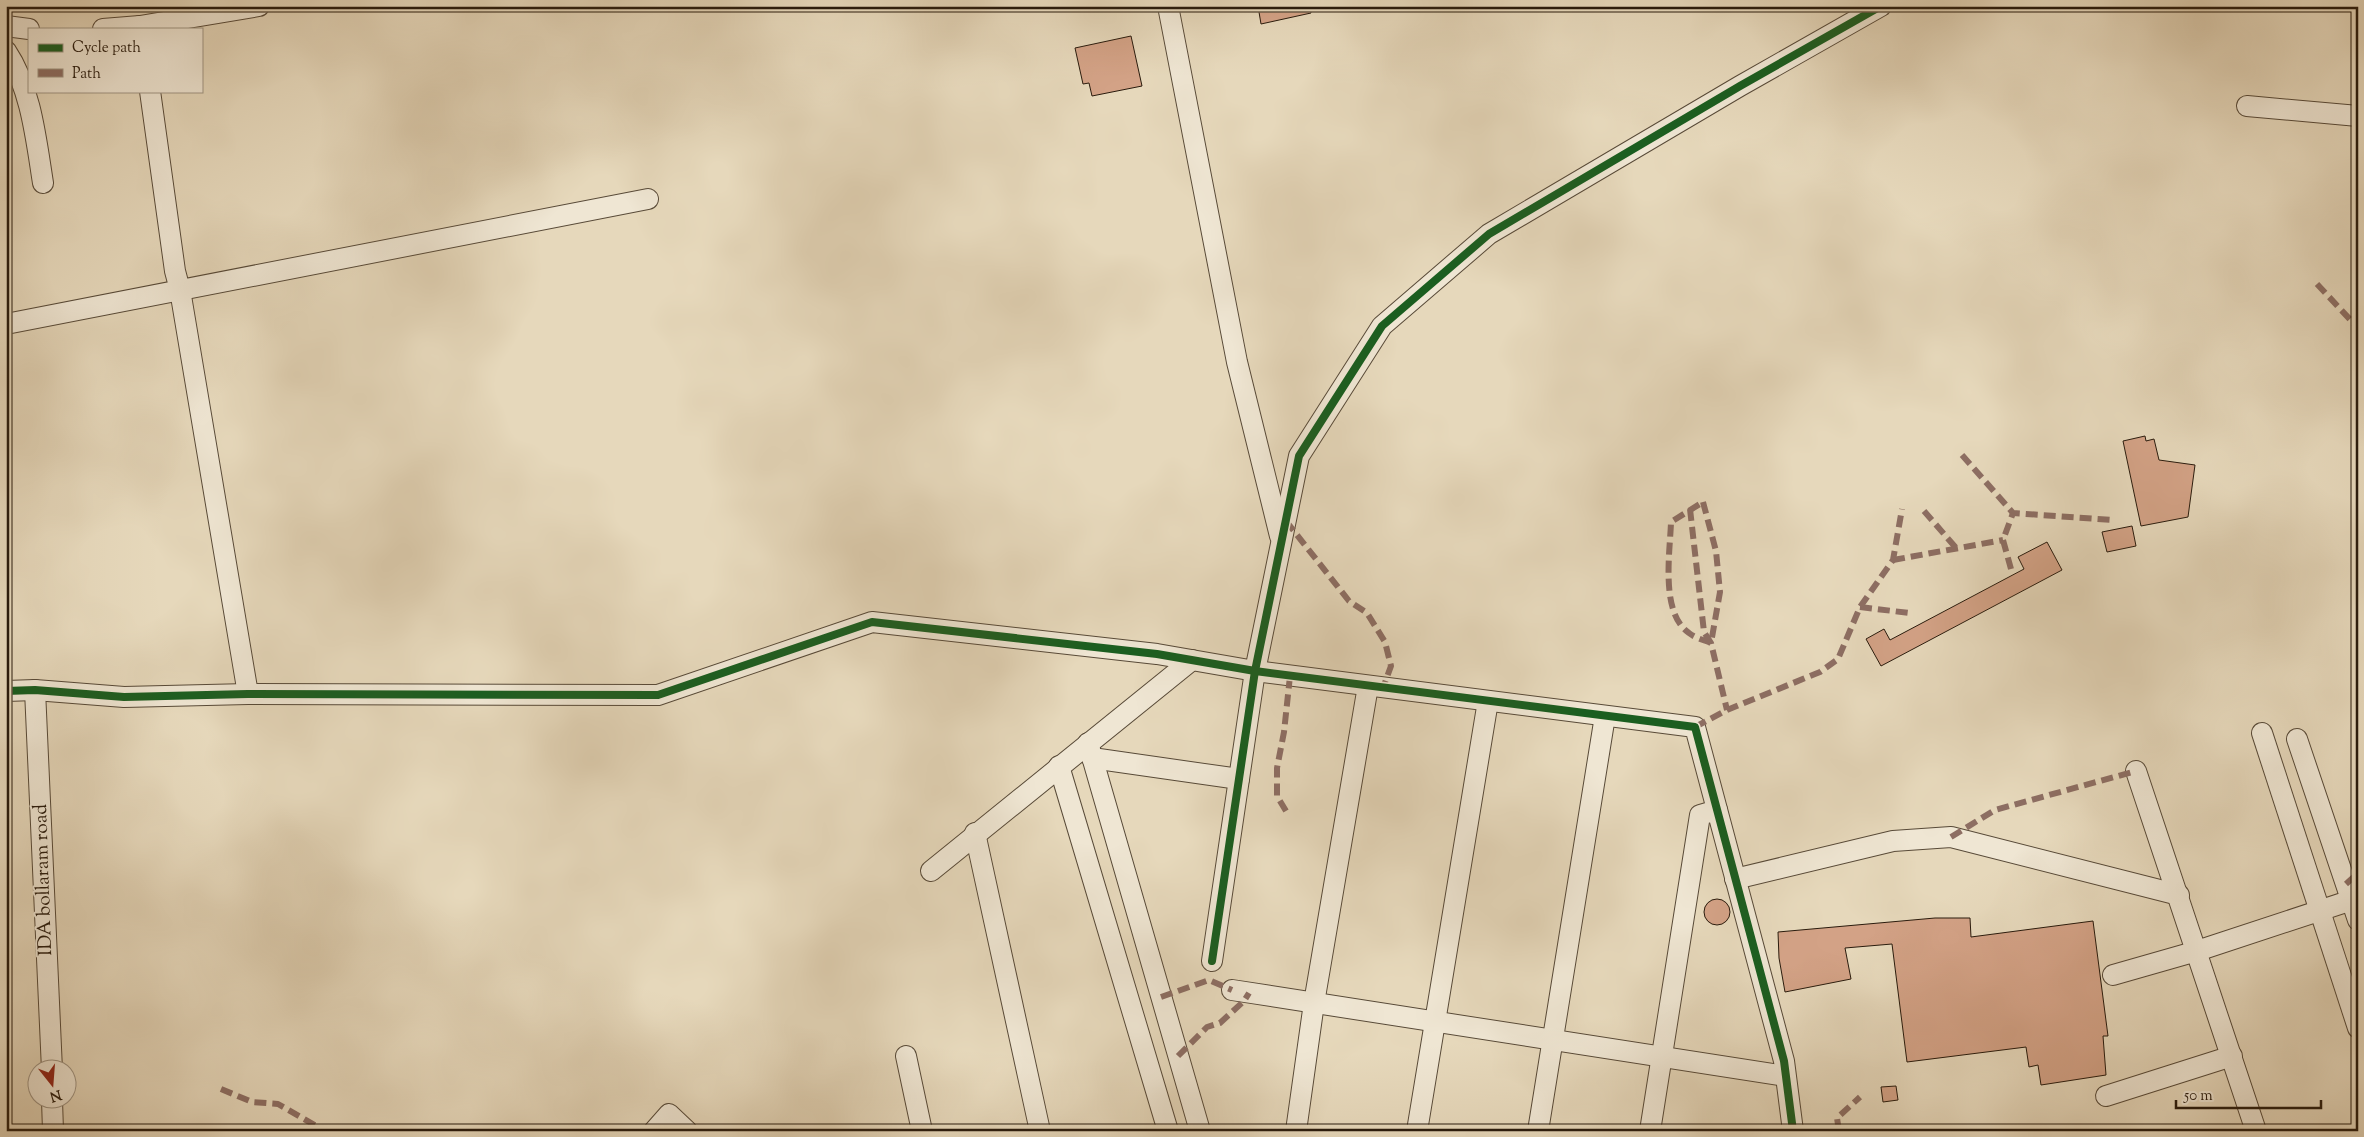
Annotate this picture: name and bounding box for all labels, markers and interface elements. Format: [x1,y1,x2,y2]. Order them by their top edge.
legend [28,28,202,92]
text: Cycle path [72,38,141,59]
text: Path [72,64,101,85]
street label: IDA bollaram road [28,803,60,956]
north arrow [28,1060,78,1110]
scale bar [2176,1077,2322,1109]
text: N [47,1083,63,1106]
text: 50 m [2183,1086,2213,1107]

